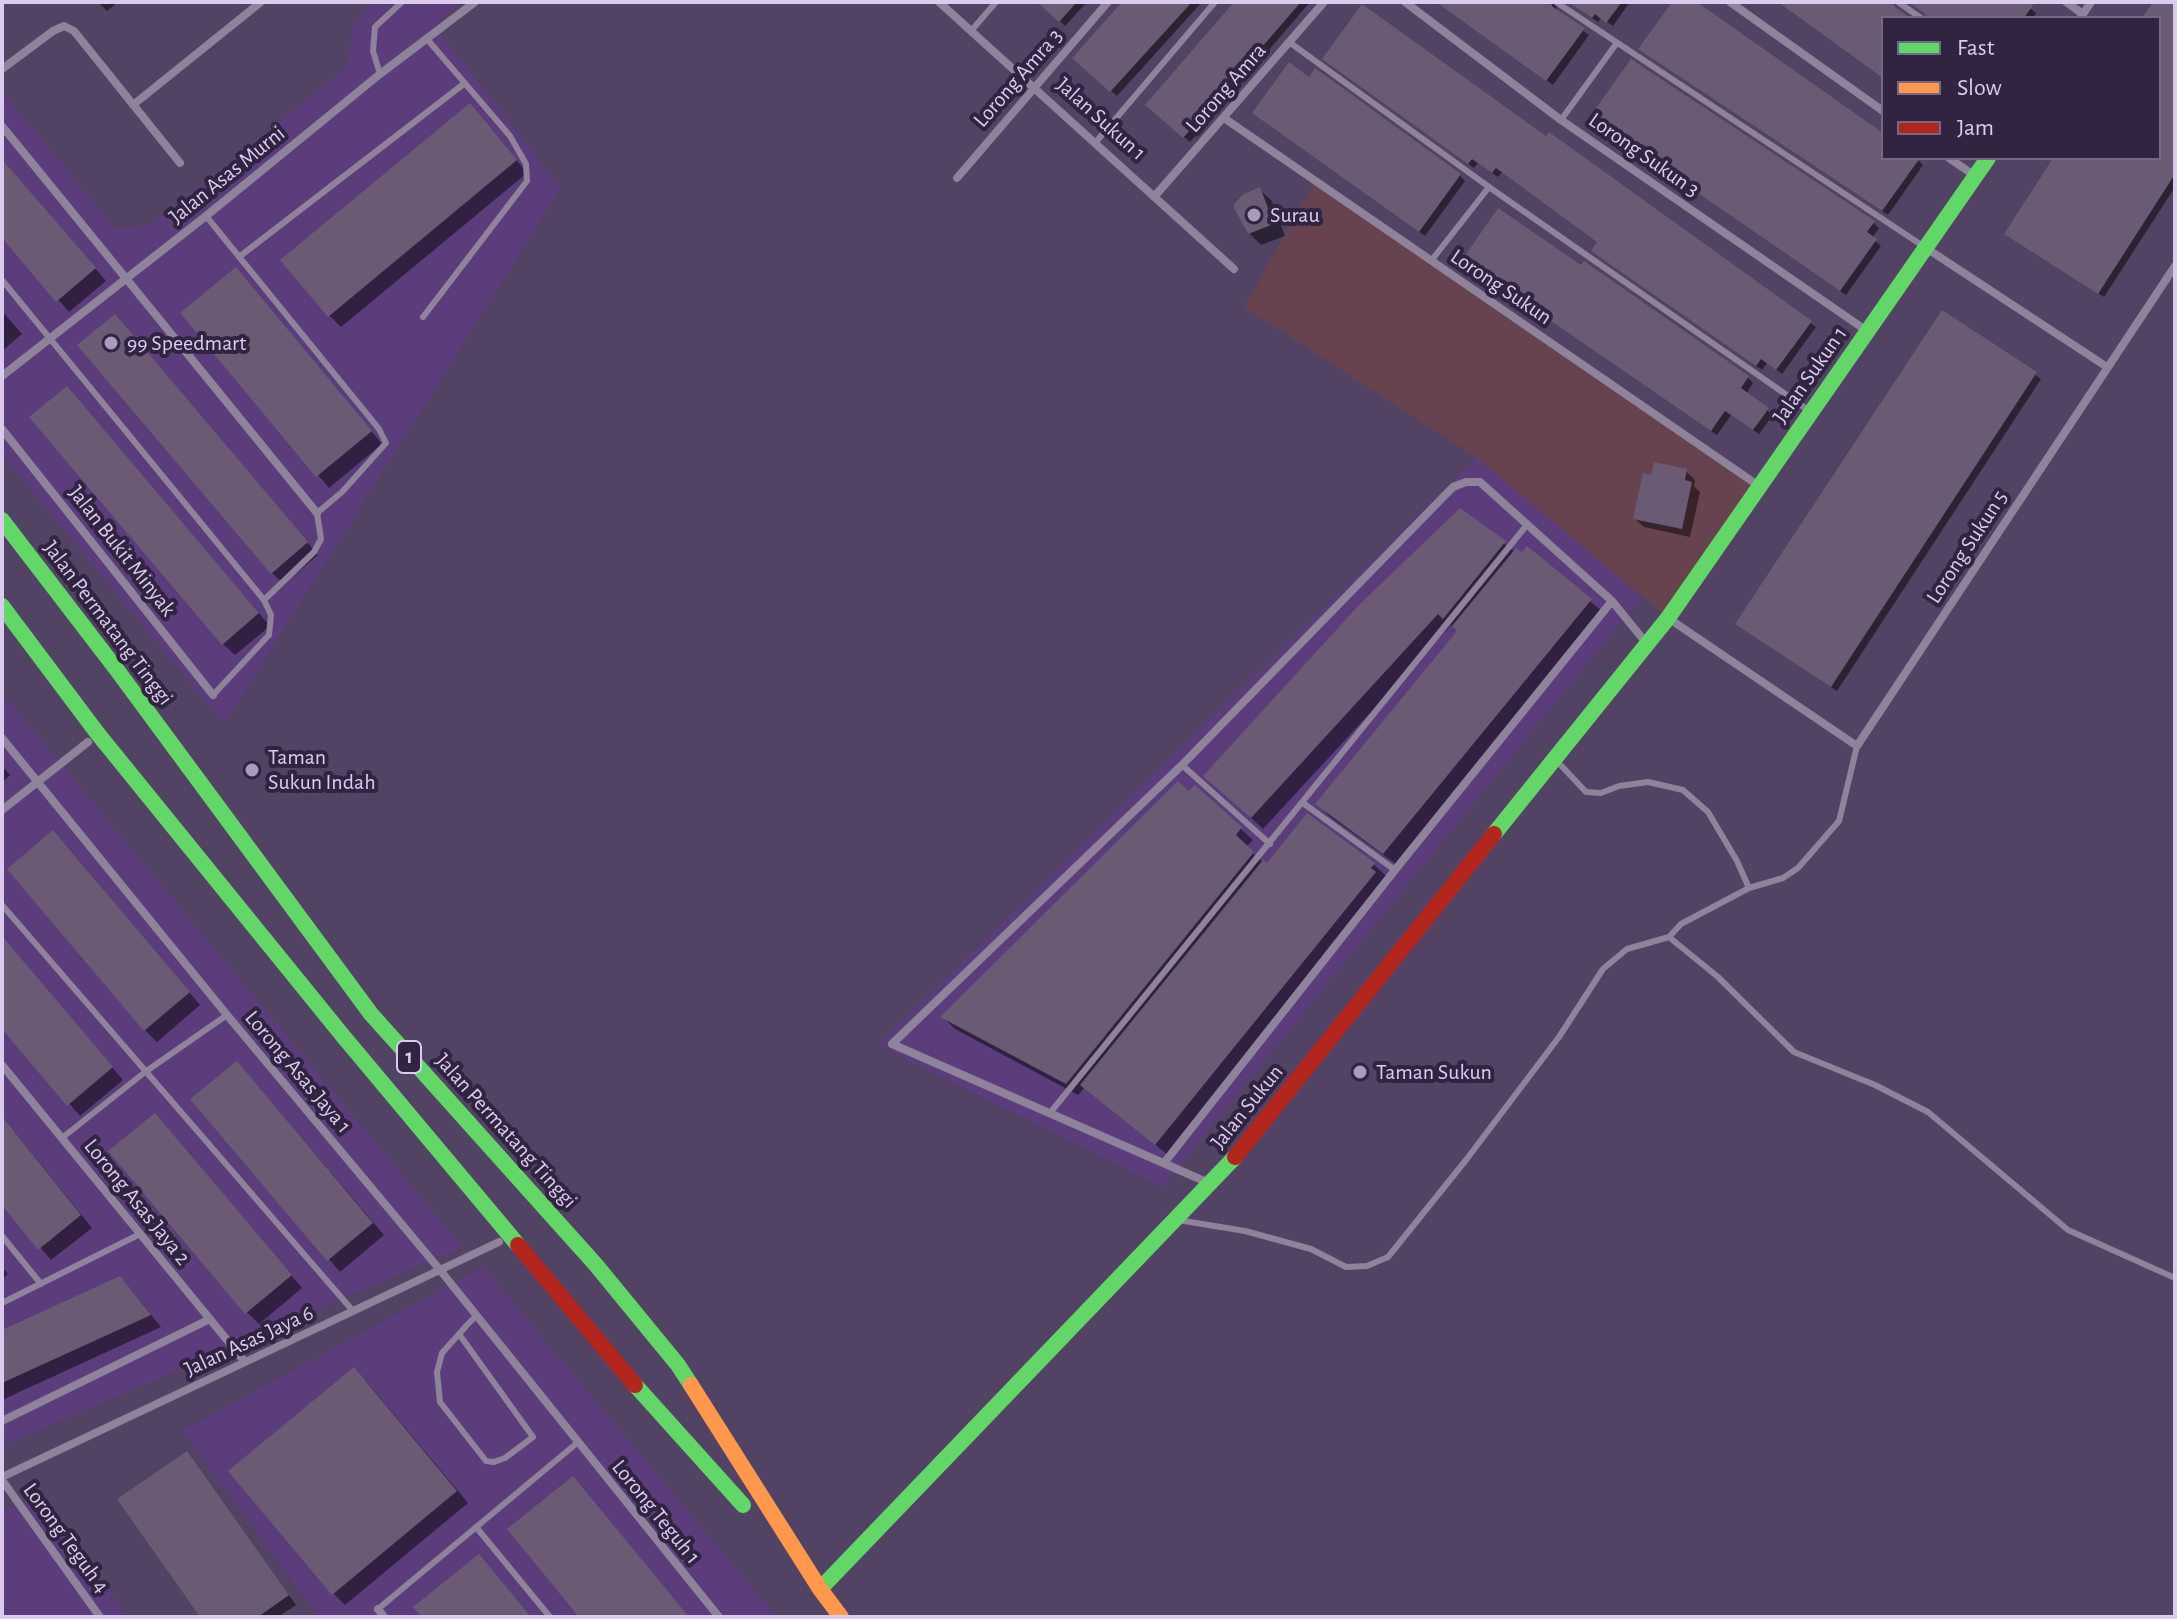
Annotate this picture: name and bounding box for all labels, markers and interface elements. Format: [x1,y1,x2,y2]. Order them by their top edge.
legend [1881,16,2161,160]
street label: Lorong Amra 3 [968,23,1068,133]
text: Fast [1957,36,1994,60]
street label: Lorong Amra [1180,38,1272,138]
street label: Jalan Sukun 1 [1051,72,1151,166]
text: Slow [1957,76,2002,100]
street label: Lorong Sukun 3 [1583,107,1705,203]
text: Jam [1957,116,1994,140]
street label: Jalan Asas Murni [164,120,290,230]
place label: Surau [1270,202,1320,228]
marker: Surau [1245,206,1263,224]
street label: Lorong Sukun [1445,243,1557,331]
street label: Jalan Sukun 1 [1767,322,1853,428]
place label: 99 Speedmart [127,330,246,356]
marker: 99 Speedmart [102,334,120,352]
street label: Jalan Bukit Minyak [63,480,181,622]
street label: Lorong Sukun 5 [1921,485,2013,609]
street label: Jalan Permatang Tinggi [37,535,179,711]
place label: Taman Sukun Indah [268,744,376,796]
marker: Taman Sukun Indah [243,761,261,779]
street label: Lorong Asas Jaya 1 [239,1005,357,1139]
road number: 1 [397,1041,421,1073]
street label: Jalan Permatang Tinggi [430,1048,582,1214]
street label: Jalan Sukun [1205,1059,1289,1155]
place label: Taman Sukun [1376,1059,1492,1085]
marker: Taman Sukun [1351,1063,1369,1081]
street label: Lorong Asas Jaya 2 [78,1134,196,1270]
street label: Jalan Asas Jaya 6 [180,1300,318,1382]
street label: Lorong Teguh 1 [606,1454,706,1570]
street label: Lorong Teguh 4 [17,1478,115,1598]

